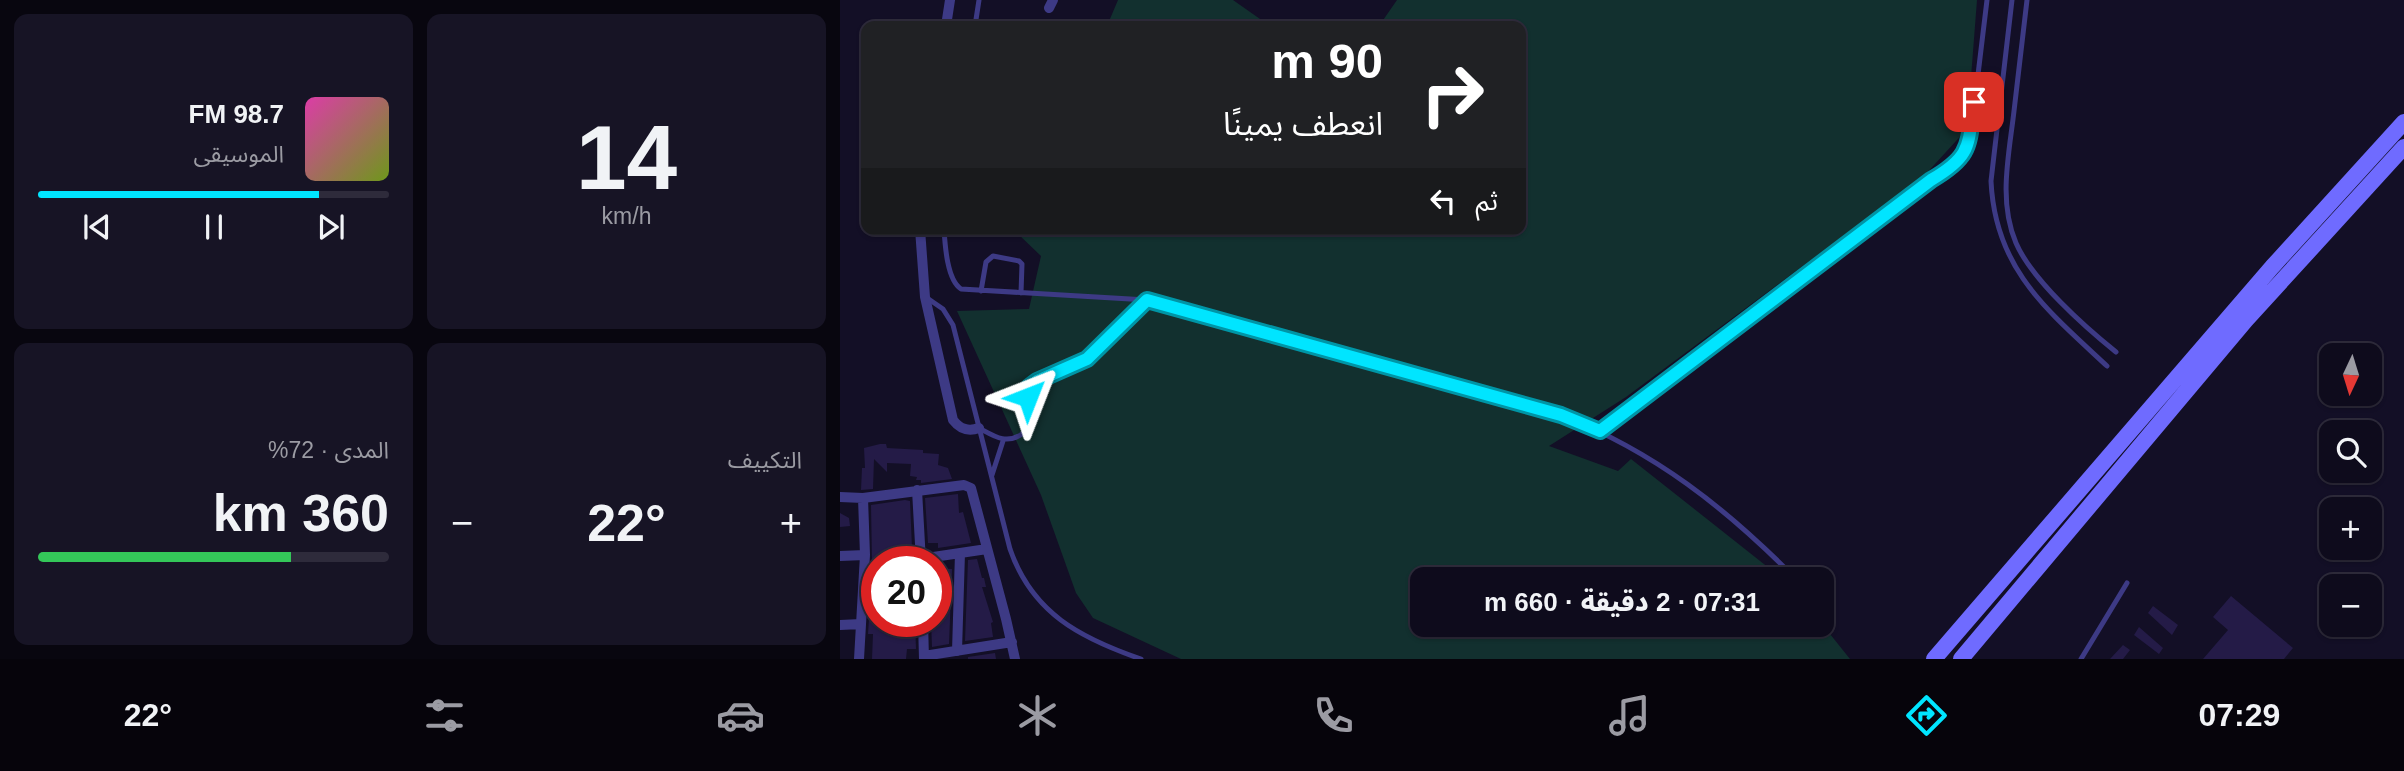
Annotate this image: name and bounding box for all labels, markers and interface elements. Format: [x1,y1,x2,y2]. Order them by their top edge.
text: 90 m [1271,34,1383,88]
icon: right [1407,49,1498,140]
pin [1944,72,2004,132]
icon: arrive [1955,83,1993,121]
text: 98.7 FM [189,99,284,129]
text: انعطف يمينًا [1223,106,1383,142]
text: 14 [576,107,677,208]
text: الموسيقى [193,141,284,167]
icon: left [1424,182,1462,220]
text: ثم [1476,186,1498,216]
text: km/h [602,203,651,229]
icon: previous [78,208,116,246]
icon: pause [195,208,233,246]
icon: next [312,208,350,246]
north arrow [2319,343,2382,406]
map controls [2319,343,2382,637]
position arrow [991,360,1065,434]
button: search [2319,420,2382,483]
text: المدى · 72% [268,437,389,463]
text: التكييف [728,447,802,473]
text: 360 km [213,484,389,542]
text: 22° [587,494,666,552]
button: + [2319,497,2382,560]
text: − [451,502,473,544]
text: + [780,502,802,544]
speed limit sign: 20 [861,546,952,637]
button: − [2319,574,2382,637]
text: 07:31 · 2 دقيقة · 660 m [1484,587,1760,617]
icon: filters [420,691,469,740]
icon: car [716,691,765,740]
icon: climate [1013,691,1062,740]
icon: phone [1309,691,1358,740]
icon: music [1605,691,1654,740]
icon: directions [1902,691,1951,740]
text: 22° [124,697,172,733]
text: 07:29 [2198,697,2280,733]

